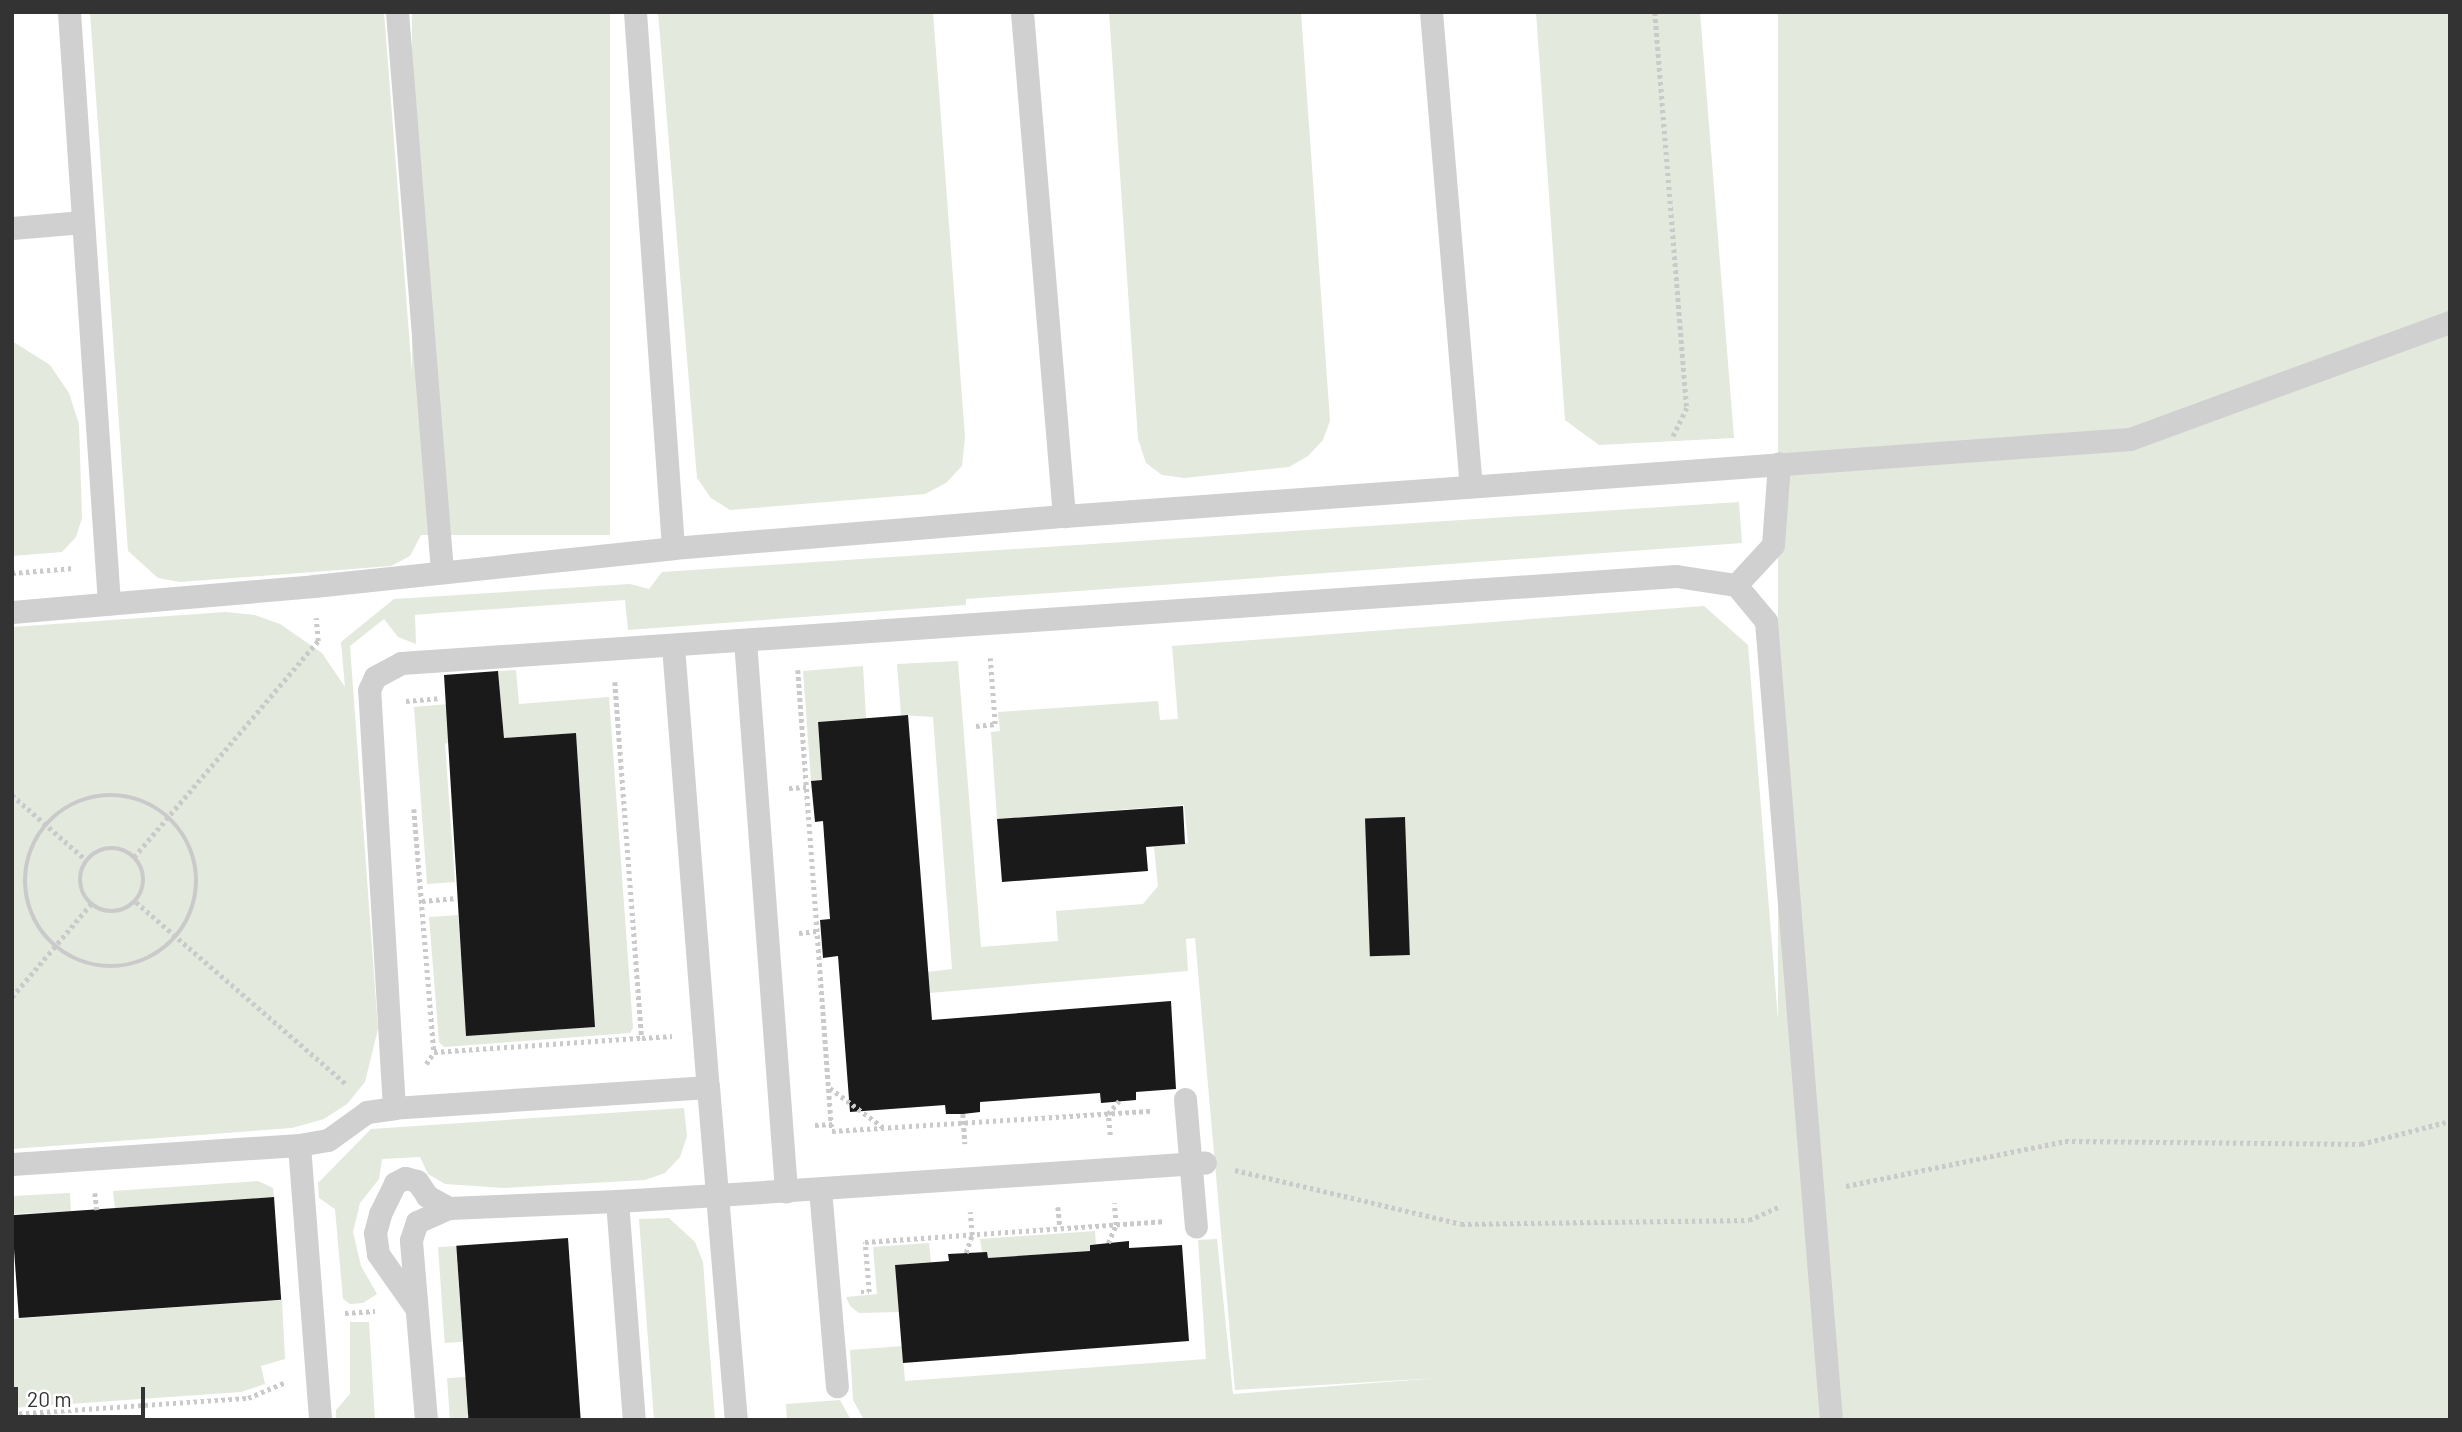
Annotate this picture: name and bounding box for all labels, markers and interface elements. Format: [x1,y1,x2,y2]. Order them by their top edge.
scale bar [18,1372,149,1416]
text: 20 m [27,1386,72,1411]

